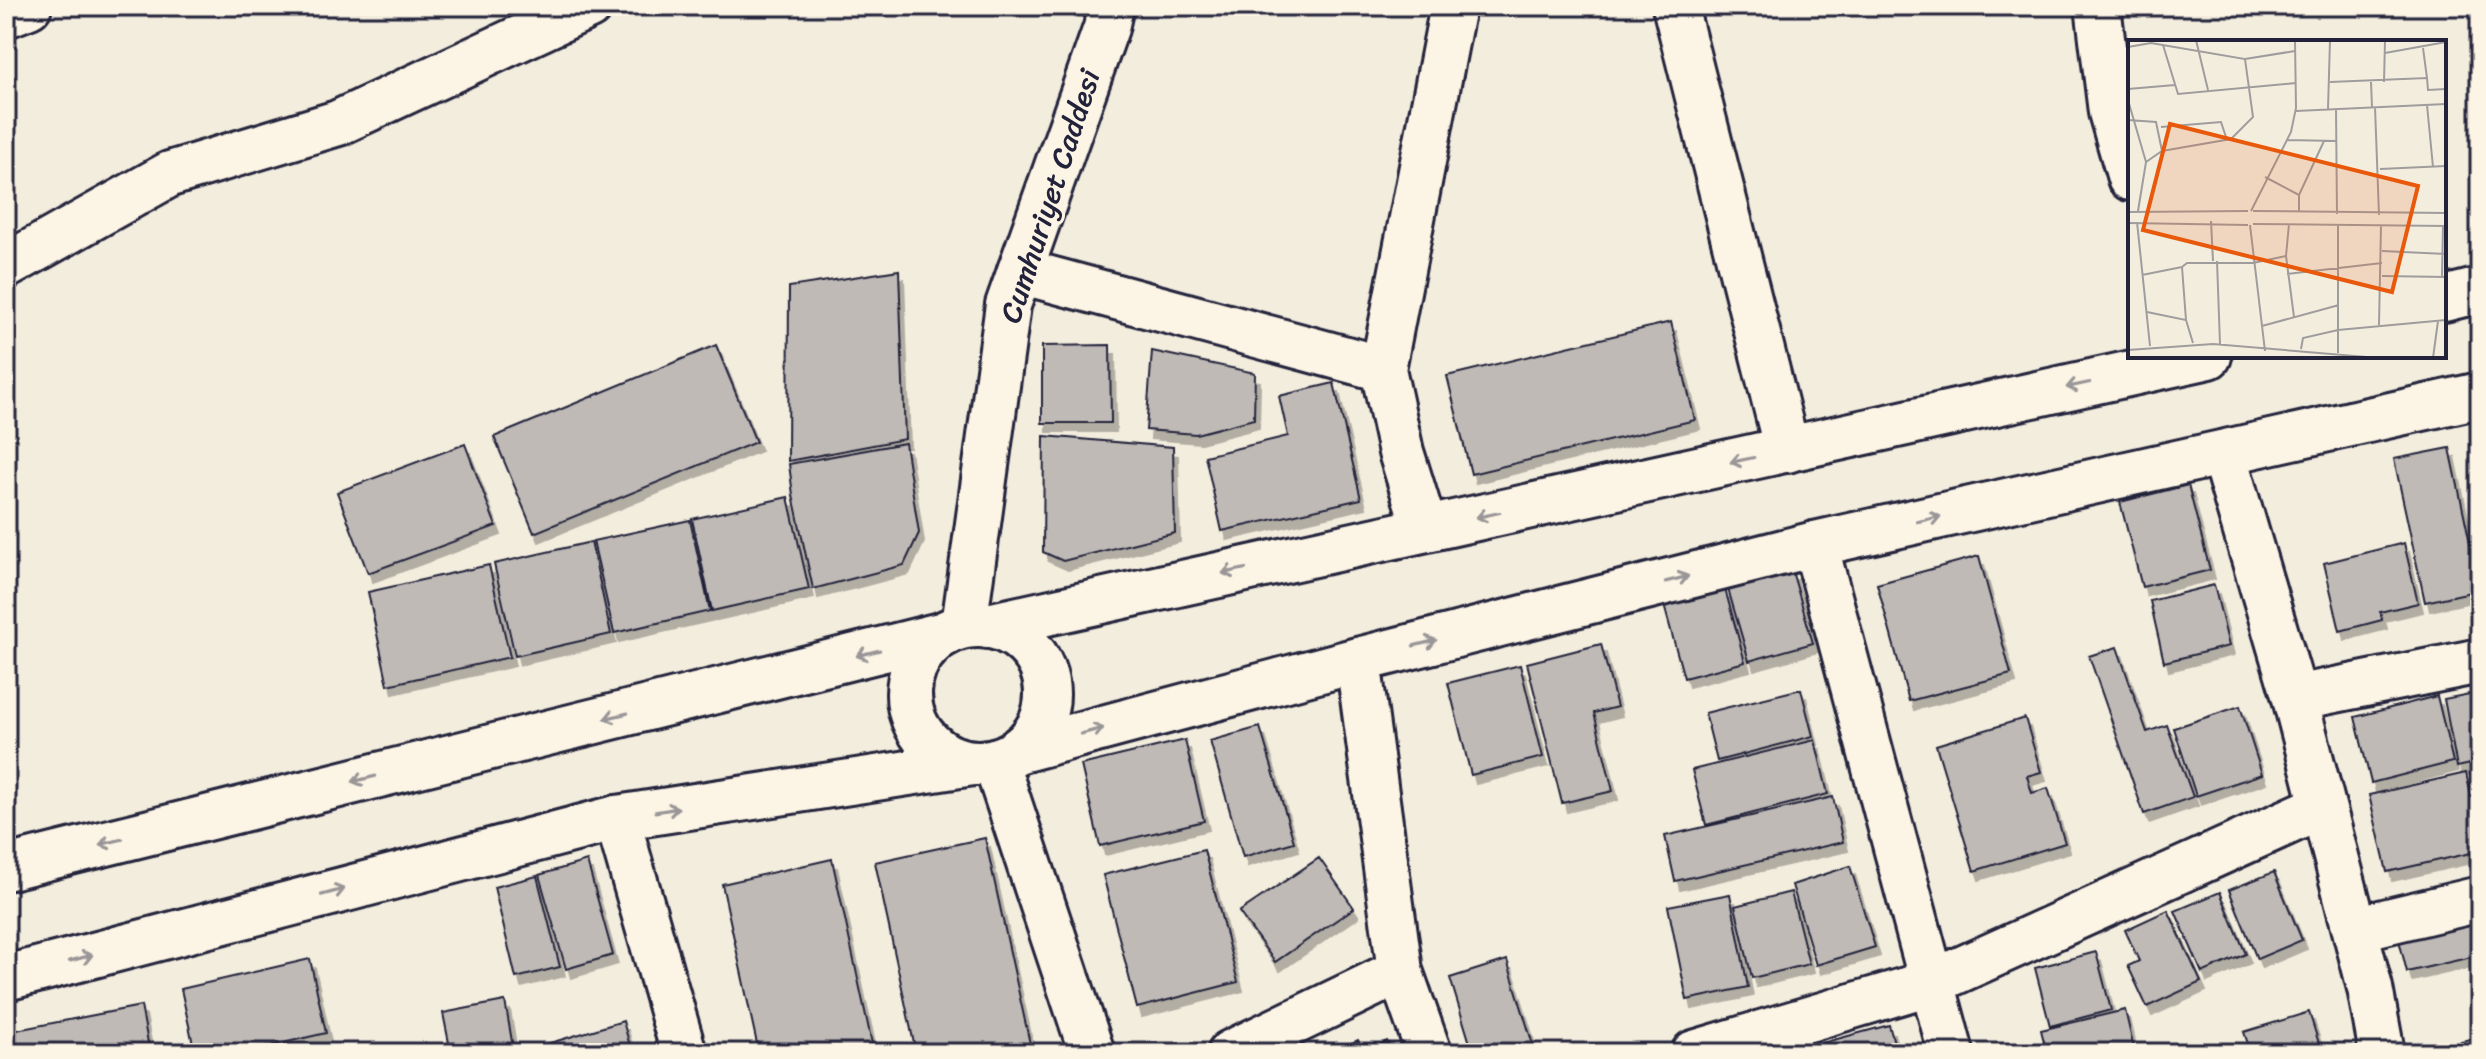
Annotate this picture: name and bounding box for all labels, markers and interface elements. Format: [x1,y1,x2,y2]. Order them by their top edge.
inset map [2128,40,2446,358]
street label: Cumhuriyet Caddesi [984,60,1117,330]
one-way arrow [2066,378,2091,393]
one-way arrow [1730,453,1756,468]
one-way arrow [1476,508,1502,523]
one-way arrow [1916,511,1942,526]
one-way arrow [1222,564,1248,579]
one-way arrow [1663,571,1689,586]
one-way arrow [1411,635,1437,650]
one-way arrow [856,646,882,661]
one-way arrow [604,709,629,724]
one-way arrow [1079,723,1105,738]
one-way arrow [351,772,377,787]
one-way arrow [654,802,679,817]
one-way arrow [99,835,125,850]
one-way arrow [319,884,345,899]
one-way arrow [68,950,94,965]

